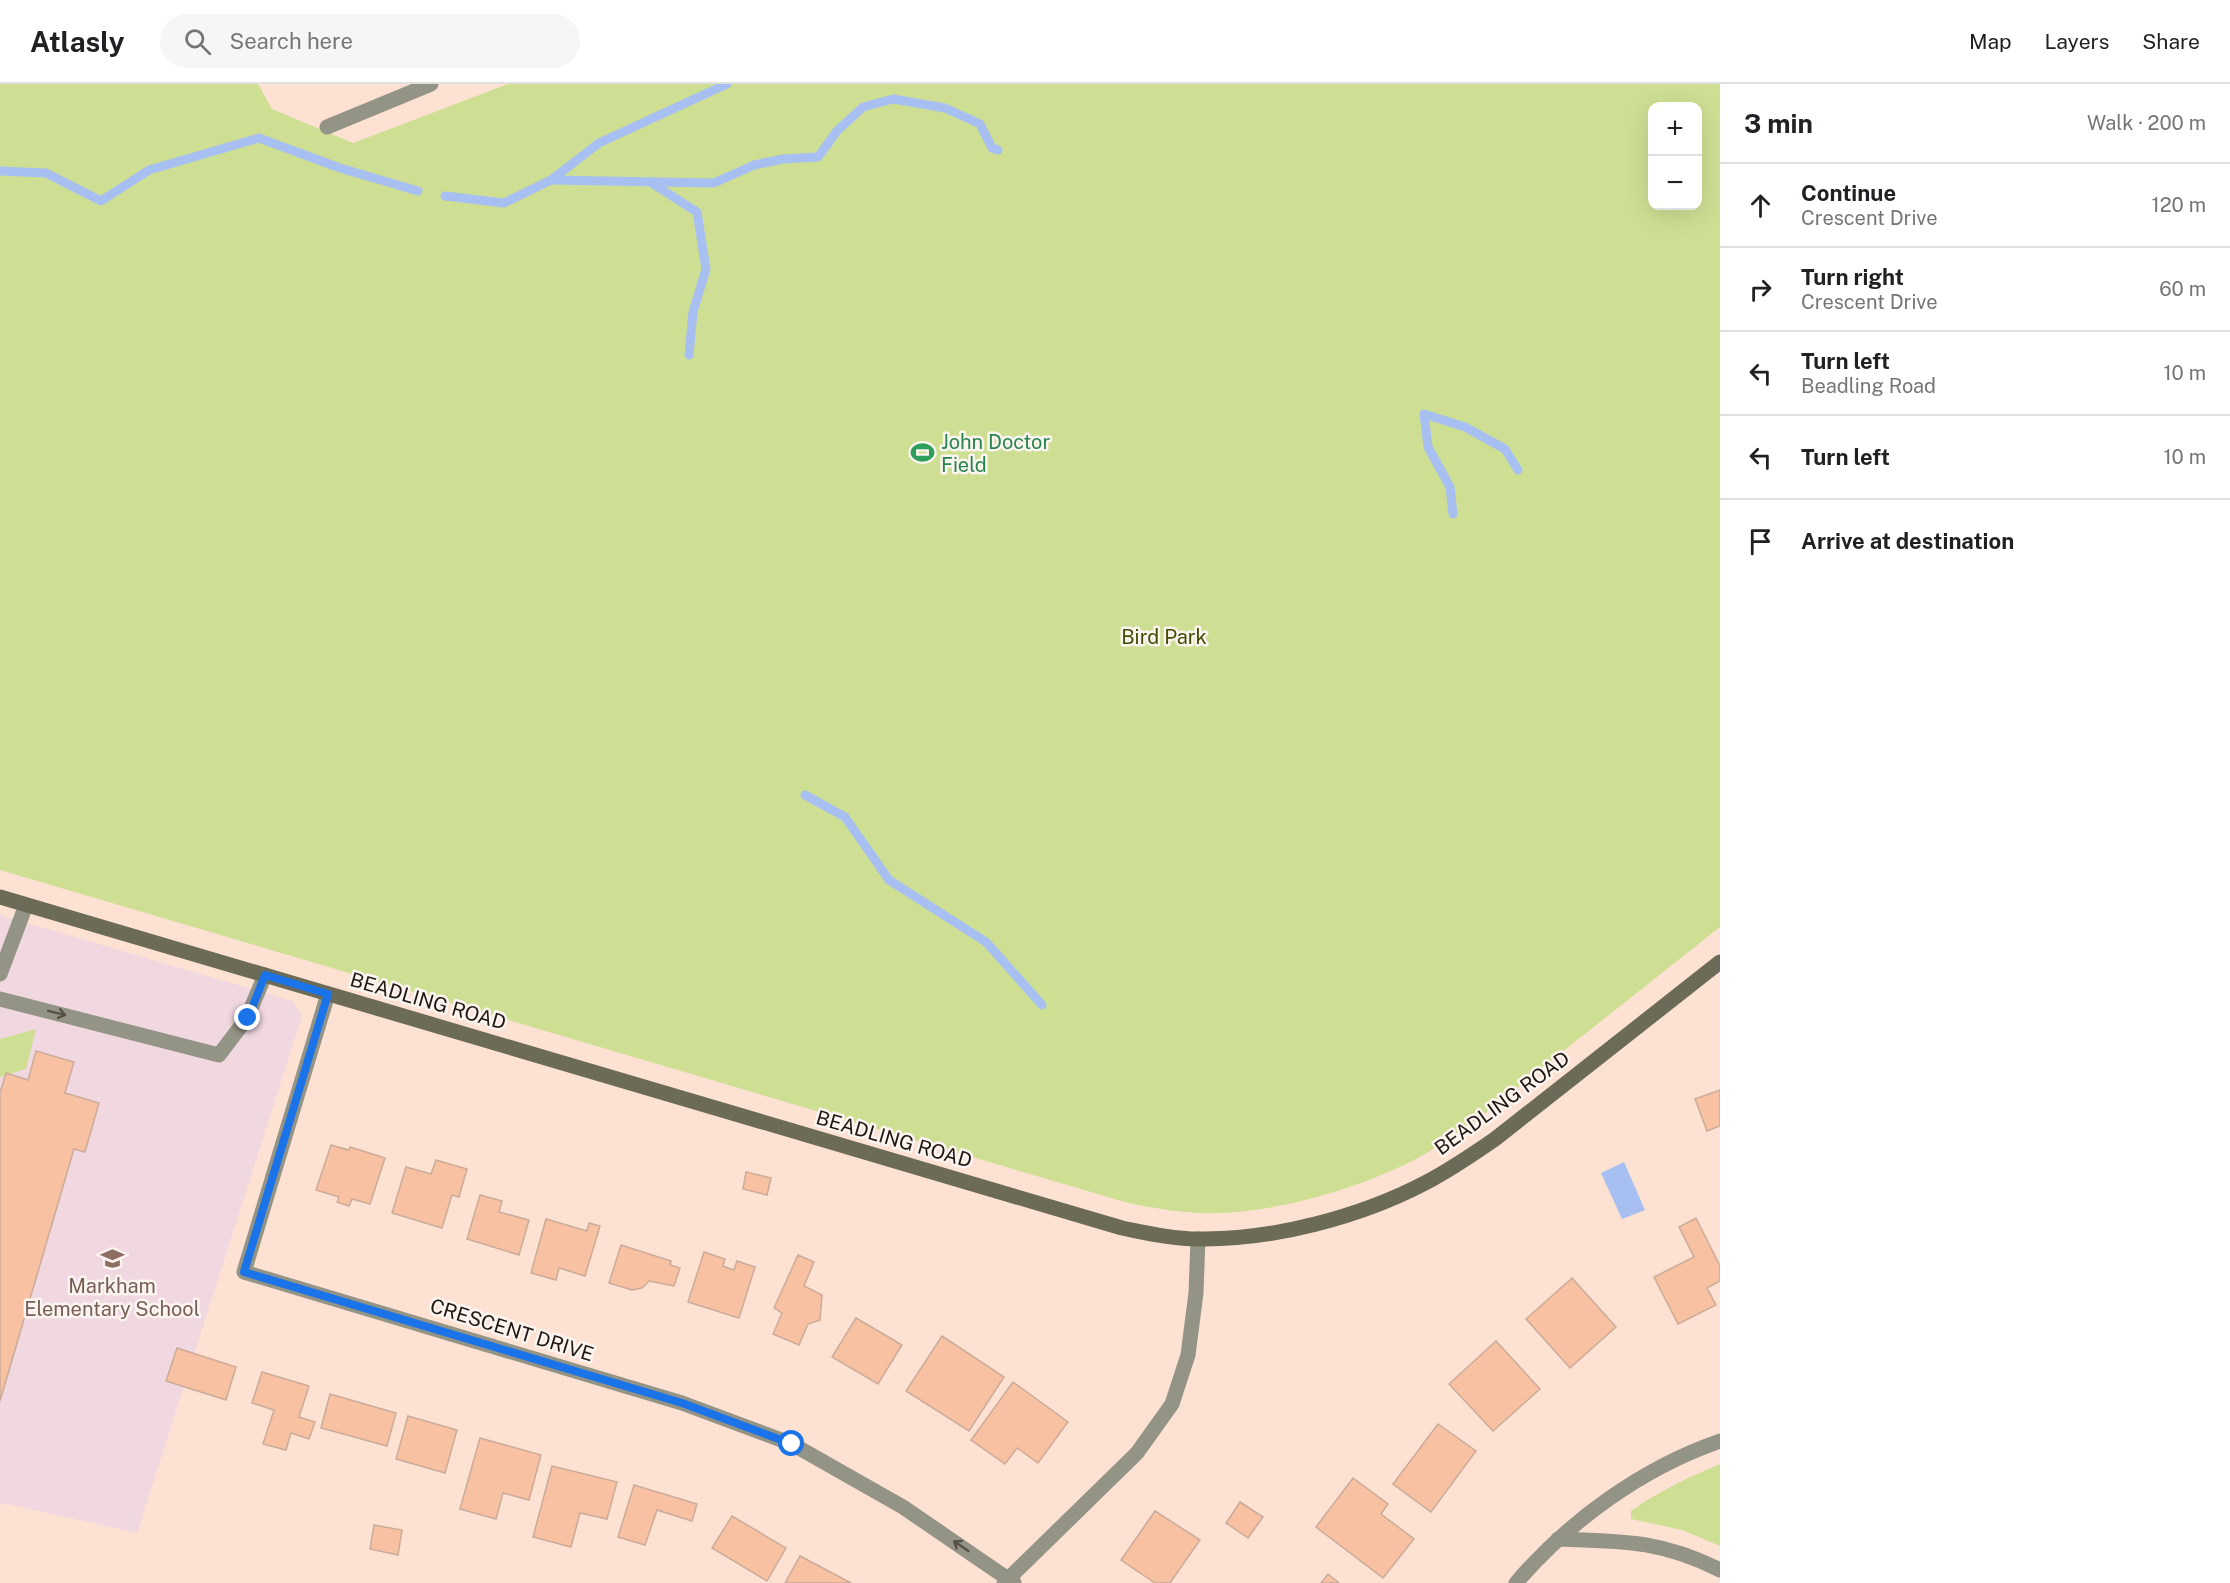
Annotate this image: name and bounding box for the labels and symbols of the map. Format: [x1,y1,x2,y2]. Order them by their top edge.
place label: John Doctor Field [941,430,1050,477]
sports icon: John Doctor Field [910,440,936,466]
park label: Bird Park [1121,625,1207,649]
street label: BEADLING ROAD [347,967,509,1035]
route end [234,1004,260,1030]
one-way arrow [47,1008,66,1020]
street label: BEADLING ROAD [1430,1046,1574,1160]
street label: BEADLING ROAD [813,1105,975,1173]
school or university icon: Markham Elementary School [99,1246,125,1272]
place label: Markham Elementary School [24,1274,200,1321]
street label: CRESCENT DRIVE [427,1294,597,1366]
route start [778,1430,804,1456]
one-way arrow [953,1540,970,1552]

